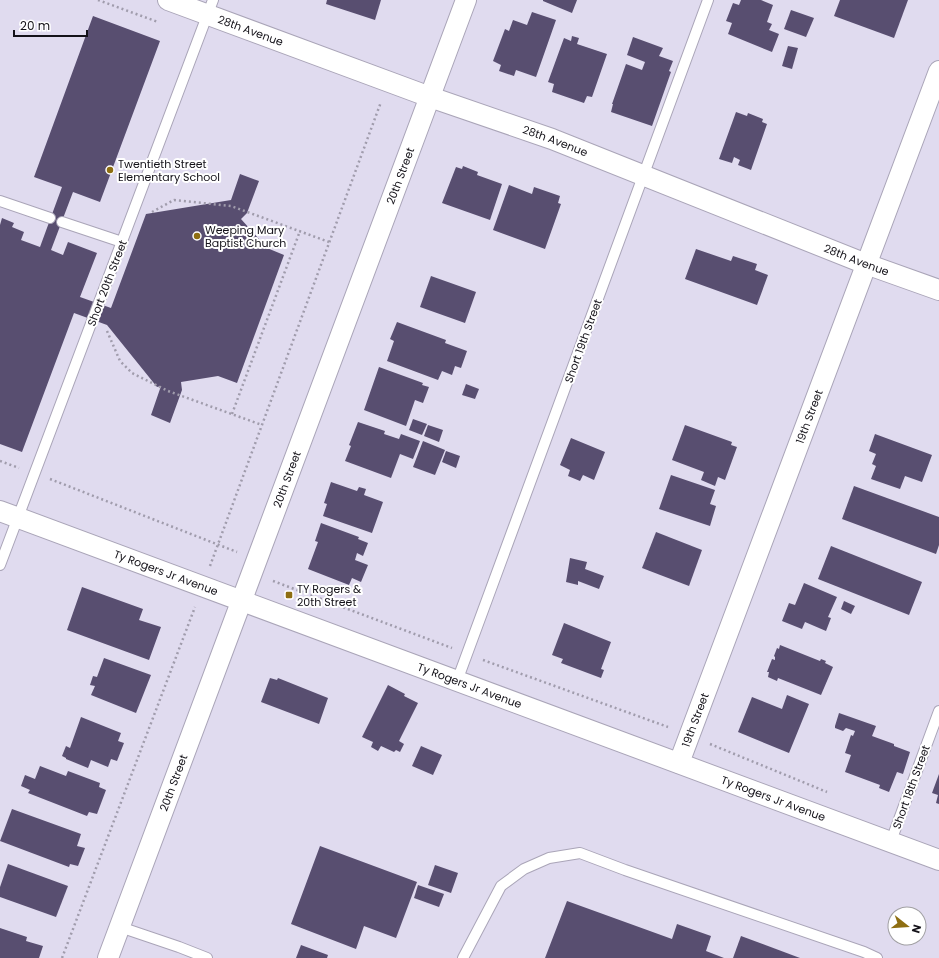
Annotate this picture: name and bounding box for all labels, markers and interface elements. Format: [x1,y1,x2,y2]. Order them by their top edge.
street label: 28th Avenue [216,11,286,50]
scale bar [14,12,87,38]
text: 20 m [20,17,50,34]
street label: 28th Avenue [520,121,590,161]
street label: 20th Street [382,145,418,207]
place label: Twentieth Street Elementary School [118,156,220,185]
marker: Twentieth Street Elementary School [105,165,115,175]
place label: Weeping Mary Baptist Church [205,222,286,251]
marker: Weeping Mary Baptist Church [192,231,202,241]
street label: Short 20th Street [83,238,131,328]
street label: 28th Avenue [822,240,891,280]
street label: Short 19th Street [560,297,606,385]
street label: 19th Street [792,387,827,446]
street label: 20th Street [269,449,305,510]
street label: Ty Rogers Jr Avenue [112,546,220,599]
place label: TY Rogers & 20th Street [297,581,362,610]
marker: TY Rogers & 20th Street [284,590,294,600]
street label: Ty Rogers Jr Avenue [415,659,524,712]
street label: 19th Street [678,691,713,749]
street label: Short 18th Street [888,743,934,831]
street label: 20th Street [156,752,191,814]
street label: Ty Rogers Jr Avenue [719,772,828,825]
north arrow [887,906,927,946]
text: N [908,923,925,935]

